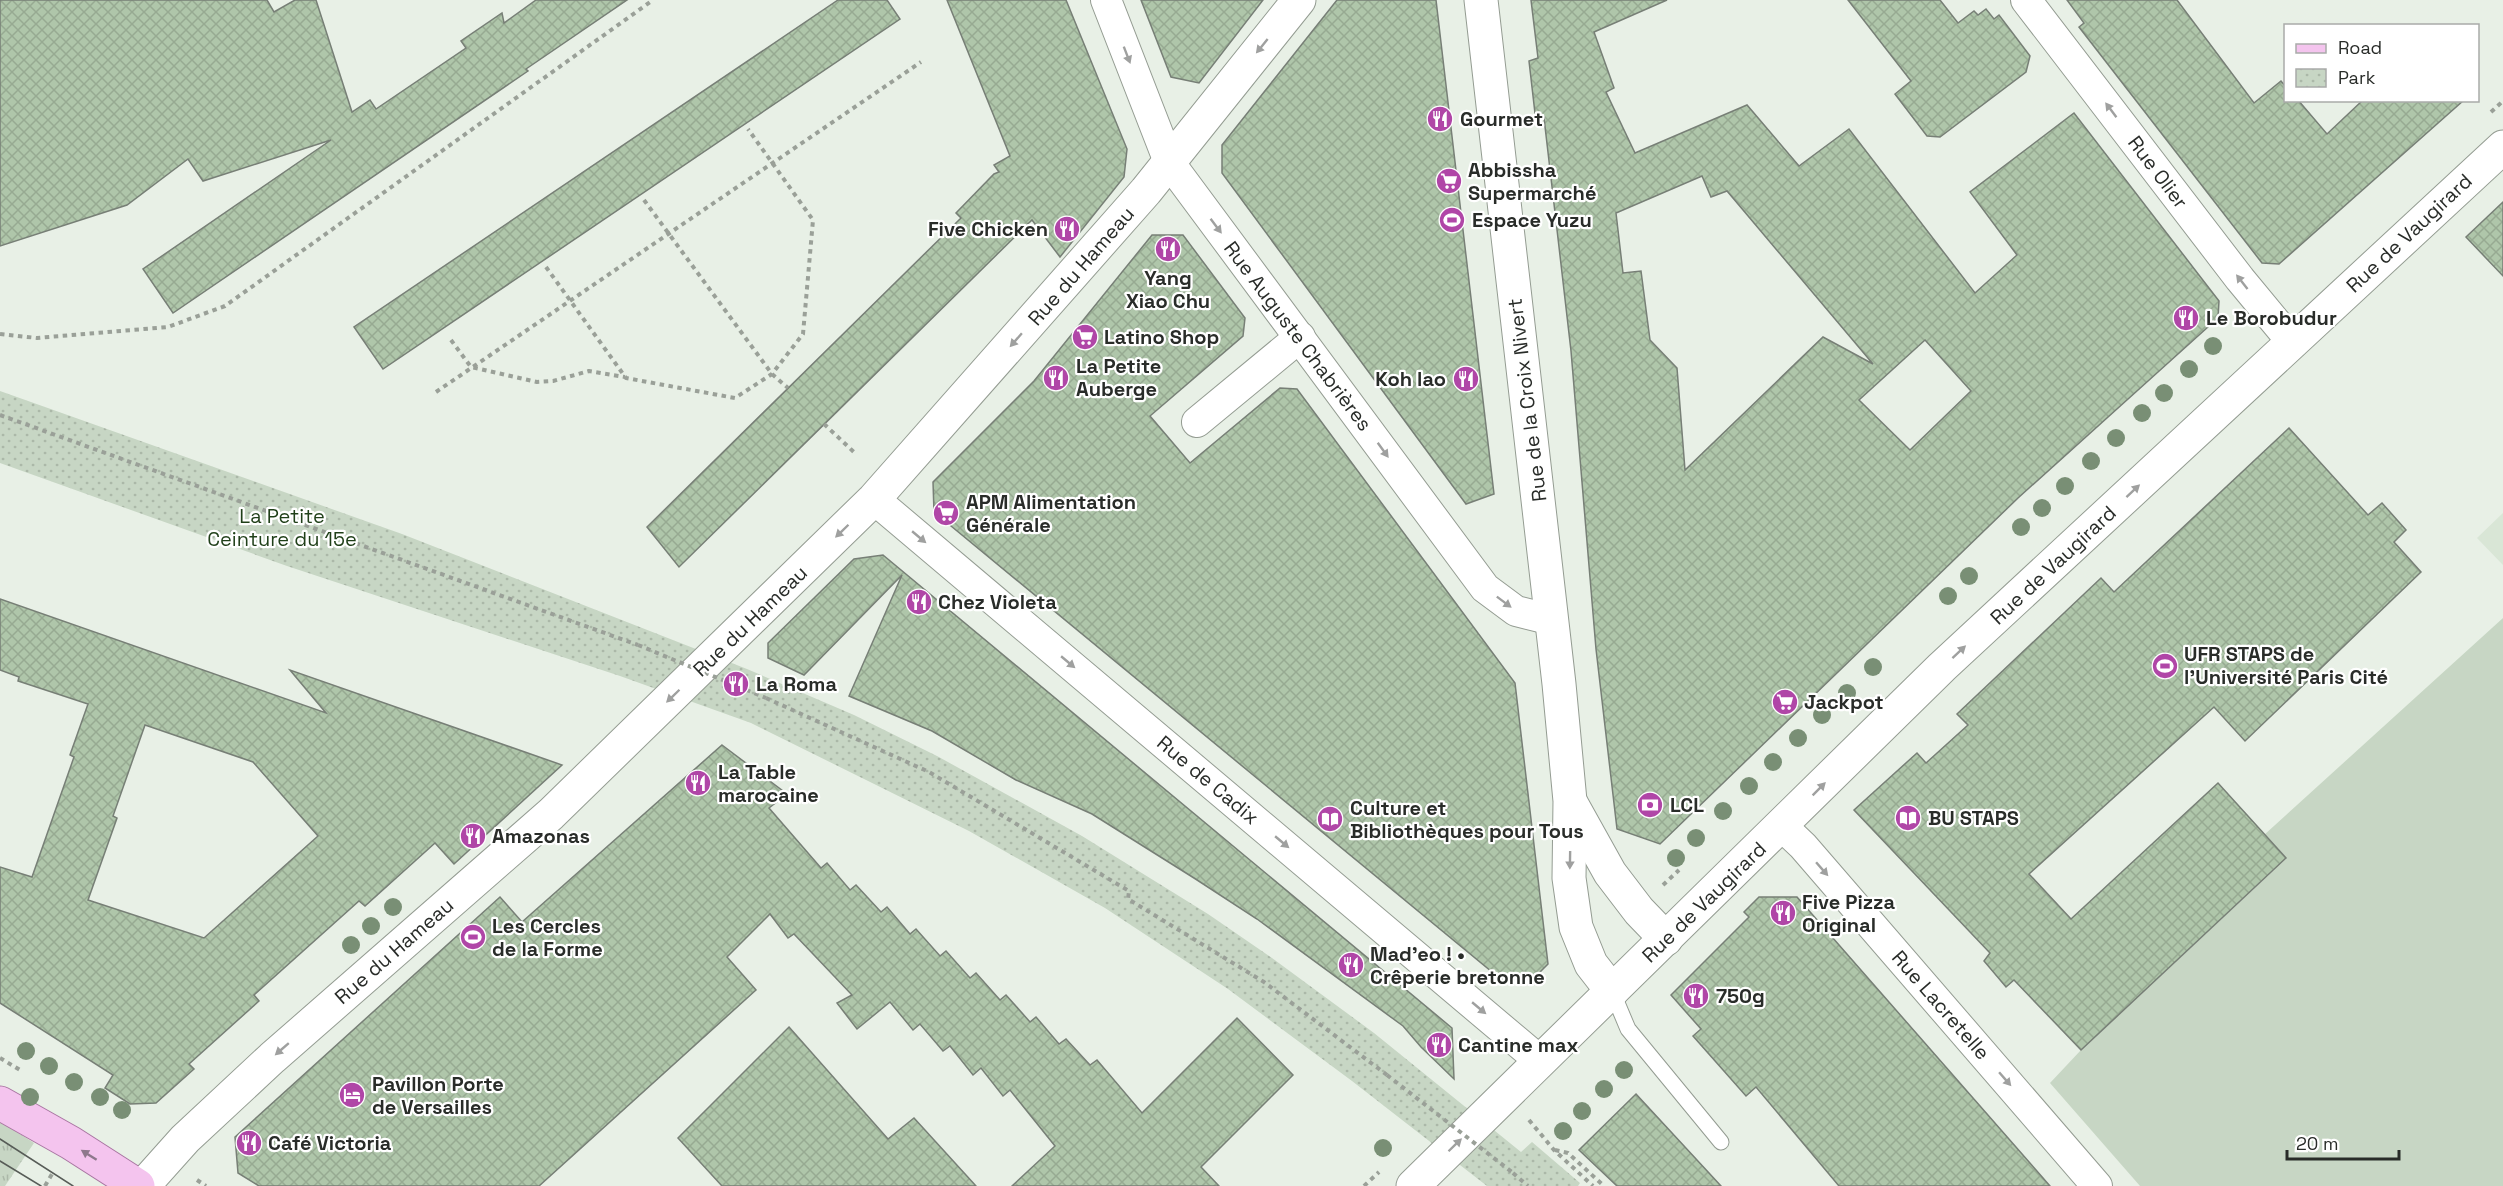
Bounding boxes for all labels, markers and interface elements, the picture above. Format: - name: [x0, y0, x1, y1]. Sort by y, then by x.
- legend: [2284, 24, 2479, 102]
- text: Road: [2338, 36, 2382, 59]
- one-way arrow: [1257, 38, 1269, 53]
- one-way arrow: [1123, 46, 1133, 64]
- text: Park: [2338, 66, 2376, 89]
- one-way arrow: [2105, 103, 2117, 118]
- restaurant icon: Gourmet: [1425, 104, 1455, 134]
- place label: Gourmet: [1460, 106, 1543, 132]
- street label: Rue Olier: [2122, 130, 2194, 214]
- place label: Abbissha Supermarché: [1468, 157, 1596, 206]
- supermarket icon: Abbissha Supermarché: [1434, 166, 1464, 196]
- street label: Rue de Vaugirard: [2340, 168, 2478, 298]
- street label: Rue du Hameau: [1022, 201, 1140, 331]
- sports icon: Espace Yuzu: [1437, 205, 1467, 235]
- place label: Espace Yuzu: [1472, 207, 1592, 233]
- restaurant icon: Five Chicken: [1052, 214, 1082, 244]
- place label: Five Chicken: [928, 216, 1048, 242]
- one-way arrow: [1210, 218, 1222, 234]
- restaurant icon: Yang Xiao Chu: [1153, 234, 1183, 264]
- street label: Rue Auguste Chabrières: [1218, 236, 1378, 436]
- place label: Yang Xiao Chu: [1126, 265, 1210, 314]
- one-way arrow: [2235, 274, 2248, 290]
- street label: Rue de la Croix Nivert: [1502, 297, 1552, 503]
- restaurant icon: Le Borobudur: [2171, 303, 2201, 333]
- place label: Le Borobudur: [2206, 305, 2337, 331]
- supermarket icon: Latino Shop: [1070, 322, 1100, 352]
- place label: Latino Shop: [1104, 324, 1219, 350]
- one-way arrow: [1010, 332, 1023, 347]
- place label: La Petite Auberge: [1076, 353, 1161, 402]
- restaurant icon: La Petite Auberge: [1041, 363, 1071, 393]
- restaurant icon: Koh lao: [1451, 364, 1481, 394]
- place label: Koh lao: [1375, 366, 1446, 392]
- one-way arrow: [1377, 442, 1389, 457]
- one-way arrow: [2125, 485, 2139, 499]
- place label: APM Alimentation Générale: [966, 489, 1136, 538]
- supermarket icon: APM Alimentation Générale: [931, 498, 961, 528]
- street label: Rue de Vaugirard: [1984, 500, 2122, 630]
- park label: La Petite Ceinture du 15e: [207, 503, 357, 552]
- one-way arrow: [836, 523, 850, 537]
- one-way arrow: [911, 530, 926, 543]
- street label: Rue du Hameau: [687, 560, 813, 682]
- restaurant icon: Chez Violeta: [904, 587, 934, 617]
- place label: Chez Violeta: [938, 589, 1057, 615]
- one-way arrow: [1495, 596, 1511, 608]
- place label: UFR STAPS de l'Université Paris Cité: [2184, 641, 2388, 690]
- one-way arrow: [1951, 646, 1965, 660]
- sports icon: UFR STAPS de l'Université Paris Cité: [2150, 651, 2180, 681]
- one-way arrow: [1060, 656, 1076, 669]
- restaurant icon: La Roma: [721, 669, 751, 699]
- place label: La Roma: [756, 671, 837, 697]
- supermarket icon: Jackpot: [1770, 687, 1800, 717]
- one-way arrow: [665, 689, 680, 703]
- place label: Jackpot: [1804, 689, 1884, 715]
- street label: Rue de Cadix: [1152, 730, 1264, 830]
- place label: La Table marocaine: [718, 759, 819, 808]
- restaurant icon: La Table marocaine: [683, 768, 713, 798]
- one-way arrow: [1812, 782, 1827, 796]
- bank icon: LCL: [1635, 790, 1665, 820]
- place label: LCL: [1670, 792, 1704, 818]
- place label: Culture et Bibliothèques pour Tous: [1350, 795, 1584, 844]
- library icon: BU STAPS: [1893, 803, 1923, 833]
- library icon: Culture et Bibliothèques pour Tous: [1315, 804, 1345, 834]
- place label: BU STAPS: [1928, 805, 2019, 831]
- restaurant icon: Amazonas: [458, 821, 488, 851]
- place label: Amazonas: [492, 823, 590, 849]
- one-way arrow: [1274, 835, 1289, 848]
- street label: Rue de Vaugirard: [1636, 836, 1772, 968]
- one-way arrow: [1565, 850, 1574, 869]
- one-way arrow: [1815, 861, 1829, 876]
- place label: Five Pizza Original: [1802, 889, 1895, 938]
- street label: Rue du Hameau: [329, 892, 459, 1010]
- restaurant icon: Five Pizza Original: [1768, 898, 1798, 928]
- place label: Les Cercles de la Forme: [492, 913, 603, 962]
- sports icon: Les Cercles de la Forme: [458, 922, 488, 952]
- place label: Mad'eo ! • Crêperie bretonne: [1370, 941, 1545, 990]
- street label: Rue Lacretelle: [1886, 945, 1996, 1065]
- restaurant icon: Mad'eo ! • Crêperie bretonne: [1336, 950, 1366, 980]
- restaurant icon: 750g: [1681, 981, 1711, 1011]
- place label: 750g: [1716, 983, 1765, 1009]
- one-way arrow: [1471, 1002, 1487, 1015]
- restaurant icon: Cantine max: [1424, 1030, 1454, 1060]
- place label: Cantine max: [1458, 1032, 1578, 1058]
- one-way arrow: [274, 1042, 290, 1055]
- place label: Pavillon Porte de Versailles: [372, 1071, 504, 1120]
- one-way arrow: [1998, 1071, 2011, 1086]
- hotel icon: Pavillon Porte de Versailles: [337, 1080, 367, 1110]
- scale bar: [2287, 1123, 2400, 1161]
- restaurant icon: Café Victoria: [234, 1128, 264, 1158]
- place label: Café Victoria: [268, 1130, 392, 1156]
- text: 20 m: [2296, 1132, 2339, 1155]
- one-way arrow: [1448, 1138, 1463, 1152]
- one-way arrow: [81, 1149, 97, 1160]

